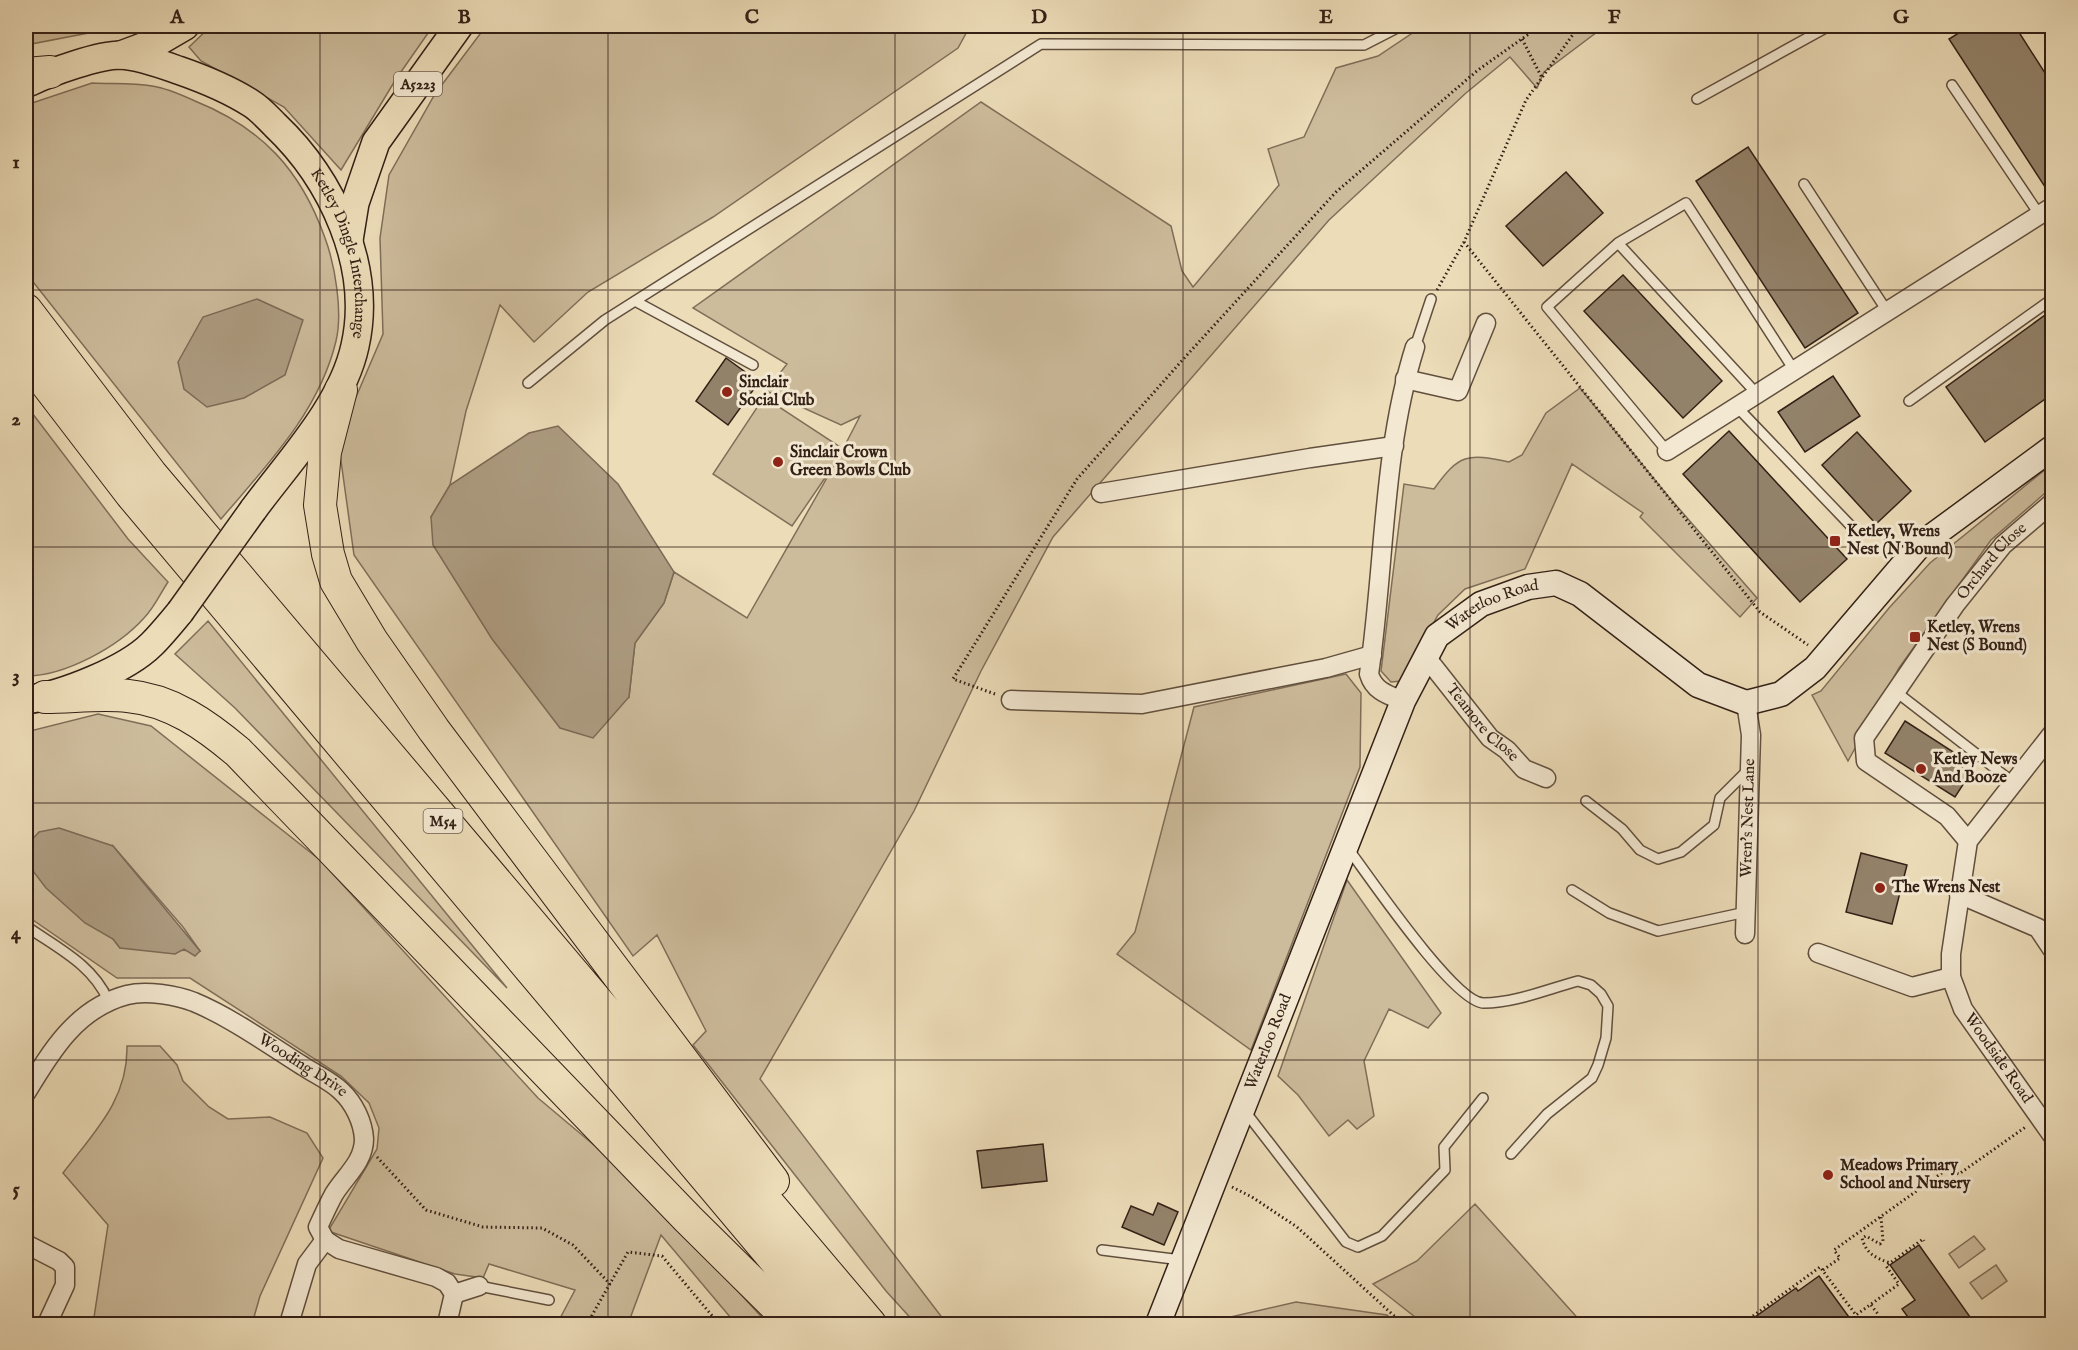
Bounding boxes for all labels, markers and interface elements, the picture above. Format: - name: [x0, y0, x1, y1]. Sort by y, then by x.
- text: A: [169, 5, 185, 30]
- text: B: [457, 5, 471, 30]
- text: C: [745, 5, 759, 30]
- text: D: [1031, 5, 1047, 30]
- text: E: [1319, 5, 1333, 30]
- text: F: [1608, 5, 1621, 30]
- text: G: [1893, 5, 1910, 30]
- road number: A5223: [394, 72, 442, 96]
- text: 1: [12, 150, 20, 175]
- street label: Ketley Dingle Interchange: [305, 165, 369, 340]
- place label: Sinclair Social Club: [739, 373, 815, 411]
- marker: Sinclair Social Club: [720, 385, 734, 399]
- text: 2: [11, 407, 21, 432]
- place label: Sinclair Crown Green Bowls Club: [790, 443, 911, 481]
- marker: Sinclair Crown Green Bowls Club: [771, 455, 785, 469]
- street label: Orchard Close: [1953, 519, 2031, 604]
- place label: Ketley, Wrens Nest (N Bound): [1846, 522, 1953, 560]
- marker: Ketley, Wrens Nest (N Bound): [1828, 534, 1842, 548]
- street label: Waterloo Road: [1442, 576, 1540, 636]
- place label: Ketley, Wrens Nest (S Bound): [1926, 618, 2027, 656]
- marker: Ketley, Wrens Nest (S Bound): [1908, 630, 1922, 644]
- text: 3: [12, 664, 20, 689]
- street label: Teamore Close: [1441, 680, 1523, 766]
- place label: Ketley News And Booze: [1932, 750, 2018, 788]
- street label: Wren's Nest Lane: [1737, 758, 1760, 878]
- marker: Ketley News And Booze: [1914, 762, 1928, 776]
- road number: M54: [424, 809, 462, 833]
- place label: The Wrens Nest: [1891, 878, 2001, 898]
- marker: The Wrens Nest: [1873, 881, 1887, 895]
- text: 4: [11, 921, 22, 946]
- street label: Waterloo Road: [1241, 991, 1297, 1093]
- street label: Woodside Road: [1959, 1010, 2037, 1108]
- street label: Wooding Drive: [254, 1030, 352, 1102]
- place label: Meadows Primary School and Nursery: [1840, 1156, 1971, 1194]
- marker: Meadows Primary School and Nursery: [1821, 1168, 1835, 1182]
- text: 5: [12, 1177, 20, 1202]

